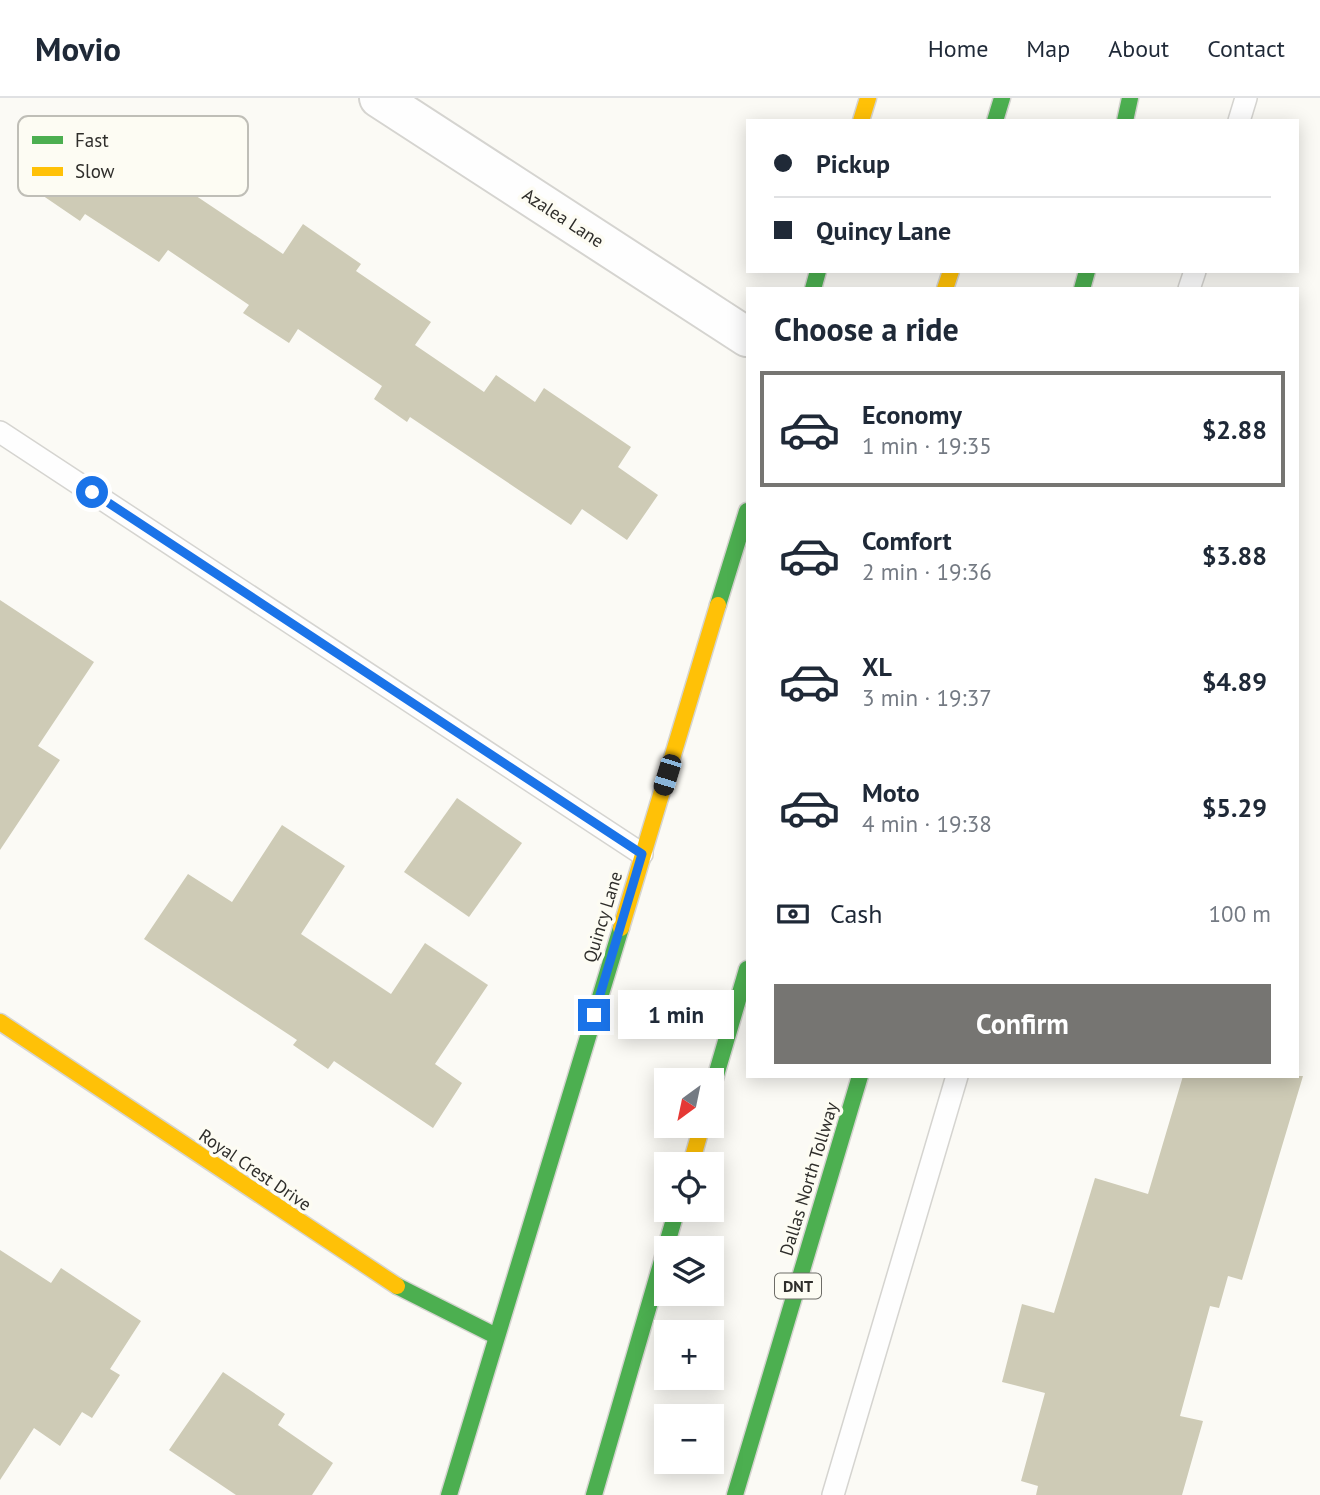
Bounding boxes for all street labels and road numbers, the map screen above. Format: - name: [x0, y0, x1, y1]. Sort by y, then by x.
- street label: Azalea Lane: [518, 183, 608, 252]
- street label: Quincy Lane: [578, 869, 627, 965]
- street label: Dallas North Tollway: [774, 1099, 843, 1259]
- street label: Royal Crest Drive: [195, 1124, 316, 1216]
- road number: DNT: [775, 1274, 821, 1298]

